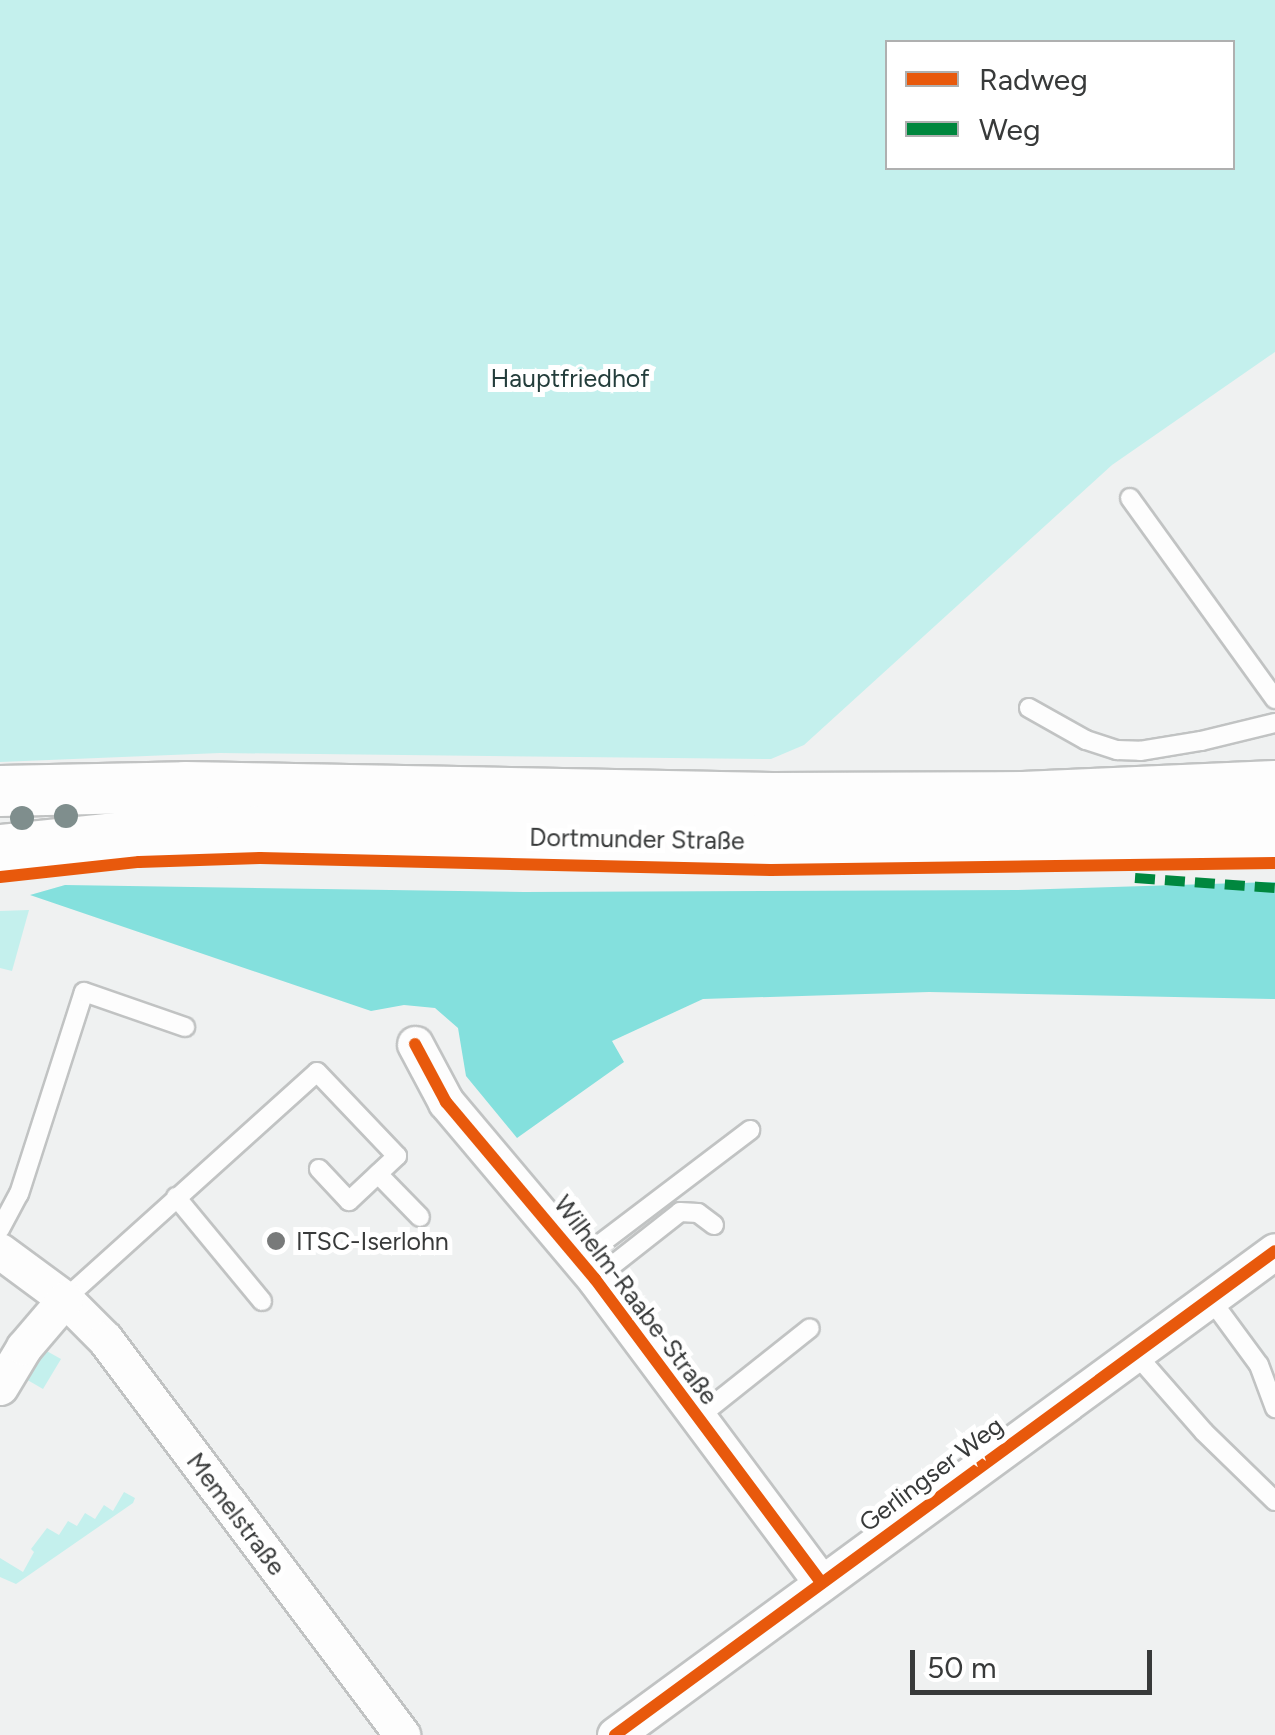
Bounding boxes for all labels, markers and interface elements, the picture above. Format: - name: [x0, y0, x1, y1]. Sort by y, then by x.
- legend: [885, 40, 1235, 170]
- text: Radweg: [979, 61, 1088, 98]
- text: Weg: [979, 111, 1041, 148]
- park label: Hauptfriedhof: [490, 363, 650, 393]
- street label: Dortmunder Straße: [529, 822, 745, 856]
- street label: Wilhelm-Raabe-Straße: [548, 1190, 724, 1410]
- place label: ITSC-Iserlohn: [296, 1226, 449, 1256]
- marker: ITSC-Iserlohn: [265, 1230, 287, 1252]
- street label: Gerlingser Weg: [853, 1410, 1009, 1538]
- street label: Memelstraße: [180, 1447, 292, 1581]
- scale bar: [915, 1630, 1158, 1692]
- text: 50 m: [927, 1649, 996, 1686]

